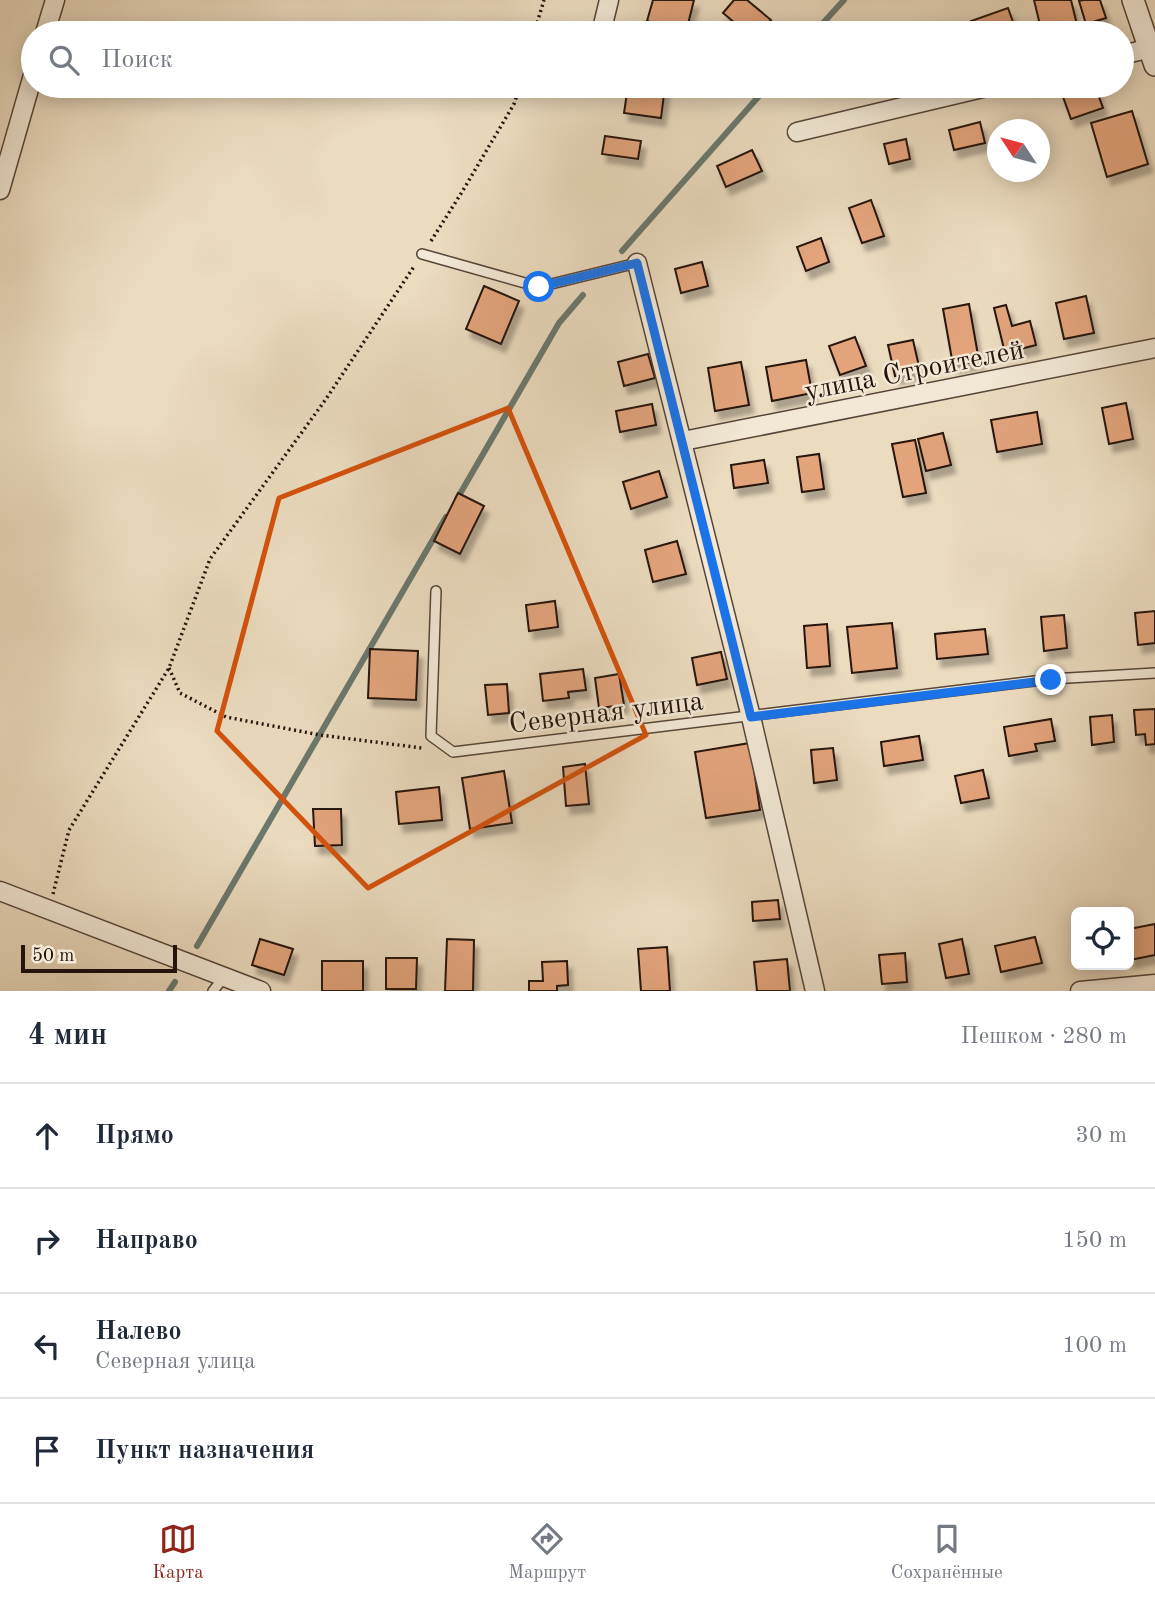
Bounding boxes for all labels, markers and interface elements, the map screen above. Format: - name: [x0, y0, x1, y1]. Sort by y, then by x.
- search box: [21, 21, 1134, 98]
- icon: search: [45, 41, 83, 79]
- text: Поиск: [101, 47, 173, 73]
- north arrow: [987, 119, 1050, 182]
- route start: [523, 271, 554, 302]
- street label: улица Строителей: [802, 337, 1027, 407]
- route end: [1035, 664, 1066, 695]
- street label: Северная улица: [508, 688, 705, 740]
- map controls: [1071, 907, 1134, 970]
- button: locate: [1071, 907, 1134, 970]
- scale bar: [21, 942, 177, 974]
- text: 50 m: [32, 947, 74, 966]
- text: 4 мин: [28, 1021, 107, 1051]
- text: Пешком · 280 m: [961, 1025, 1127, 1048]
- icon: ahead: [28, 1117, 66, 1155]
- text: Прямо: [95, 1123, 174, 1149]
- text: 30 m: [1076, 1124, 1127, 1147]
- icon: right: [28, 1222, 66, 1260]
- text: Направо: [95, 1228, 198, 1254]
- text: 150 m: [1062, 1229, 1127, 1252]
- text: Налево: [95, 1319, 182, 1345]
- icon: left: [28, 1327, 66, 1365]
- text: 100 m: [1062, 1334, 1127, 1357]
- text: Северная улица: [95, 1350, 256, 1373]
- icon: arrive: [28, 1432, 66, 1470]
- text: Пункт назначения: [95, 1438, 314, 1464]
- tab: Карта: [152, 1520, 204, 1585]
- tab: Маршрут: [508, 1520, 586, 1585]
- tab: Сохранённые: [891, 1520, 1003, 1585]

